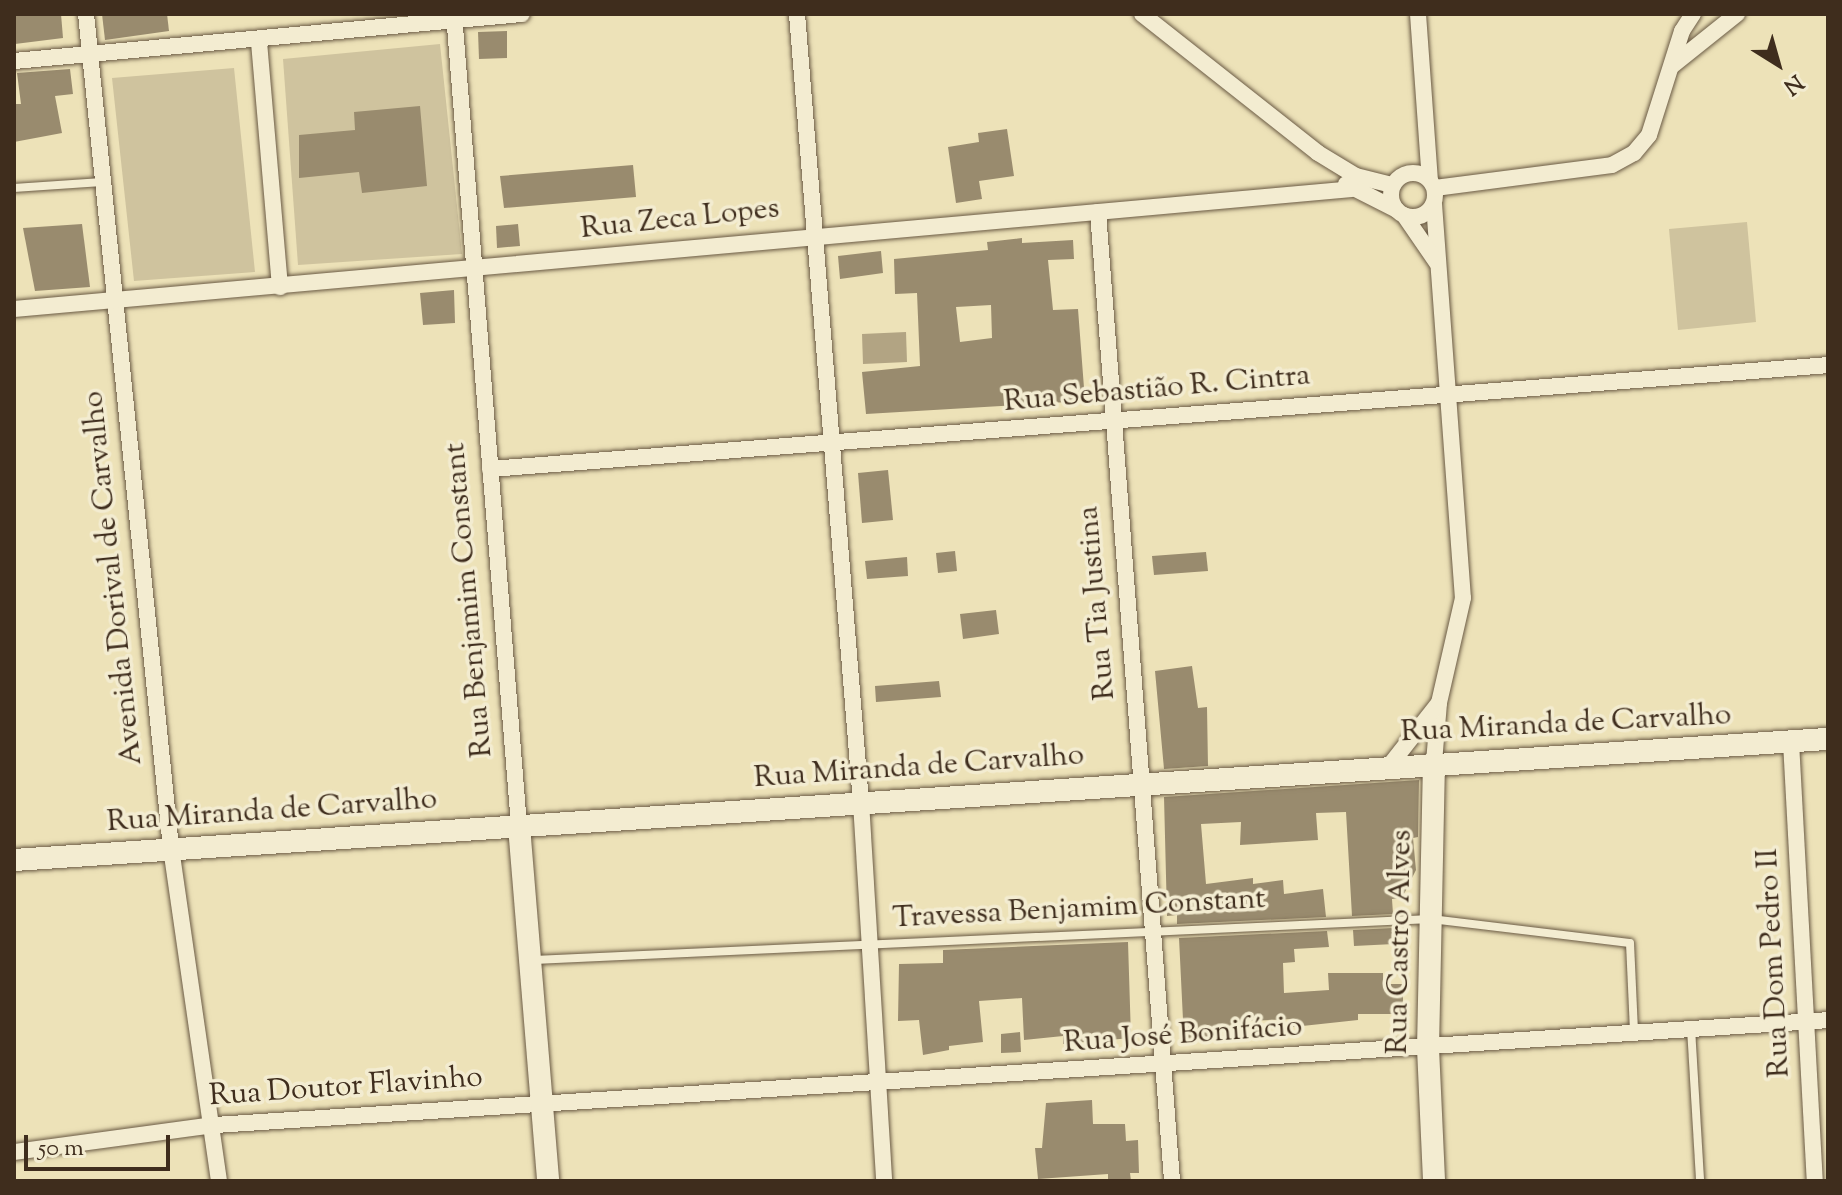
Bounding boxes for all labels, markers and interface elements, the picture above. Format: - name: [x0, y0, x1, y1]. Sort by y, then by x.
- north arrow: [1738, 24, 1818, 104]
- text: N: [1776, 65, 1809, 101]
- street label: Rua Zeca Lopes: [579, 192, 781, 248]
- street label: Rua Sebastião R. Cintra: [1002, 359, 1312, 421]
- street label: Avenida Dorival de Carvalho: [76, 389, 152, 767]
- street label: Rua Benjamim Constant: [438, 441, 502, 759]
- street label: Rua Tia Justina: [1072, 504, 1124, 702]
- street label: Rua Miranda de Carvalho: [1400, 698, 1732, 752]
- street label: Rua Miranda de Carvalho: [753, 739, 1085, 797]
- street label: Rua Miranda de Carvalho: [106, 783, 438, 841]
- street label: Rua Castro Alves: [1381, 829, 1421, 1055]
- street label: Rua Dom Pedro II: [1751, 847, 1799, 1079]
- street label: Travessa Benjamim Constant: [892, 882, 1266, 938]
- street label: Rua José Bonifácio: [1062, 1010, 1304, 1062]
- street label: Rua Doutor Flavinho: [208, 1060, 484, 1116]
- scale bar: [28, 1119, 174, 1169]
- text: 50 m: [38, 1132, 84, 1166]

